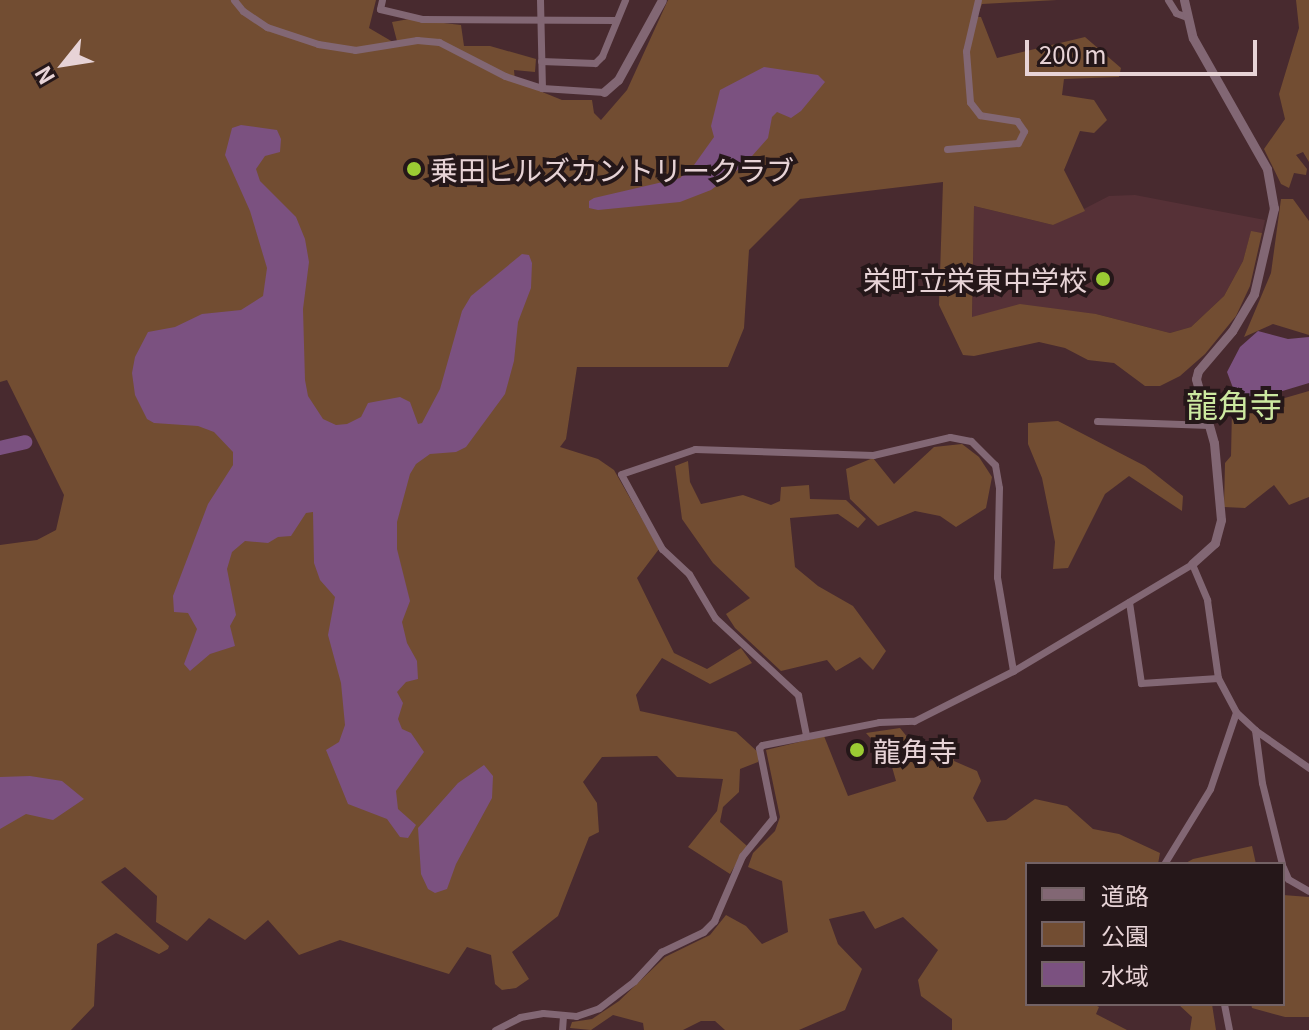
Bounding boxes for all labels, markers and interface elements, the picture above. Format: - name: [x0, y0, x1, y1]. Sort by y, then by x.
- north arrow: [24, 24, 104, 104]
- scale bar: [1029, 24, 1261, 74]
- text: 200 m: [1039, 36, 1107, 71]
- text: N: [25, 61, 61, 91]
- place label: 乗田ヒルズカントリークラブ: [430, 152, 794, 186]
- marker: 乗田ヒルズカントリークラブ: [405, 160, 423, 178]
- place label: 栄町立栄東中学校: [863, 262, 1087, 296]
- marker: 栄町立栄東中学校: [1094, 270, 1112, 288]
- district label: 龍角寺: [1186, 384, 1282, 422]
- place label: 龍角寺: [873, 733, 957, 767]
- marker: 龍角寺: [848, 741, 866, 759]
- legend: [1025, 862, 1285, 1006]
- text: 道路: [1101, 877, 1149, 912]
- text: 公園: [1101, 917, 1149, 952]
- text: 水域: [1101, 957, 1149, 992]

